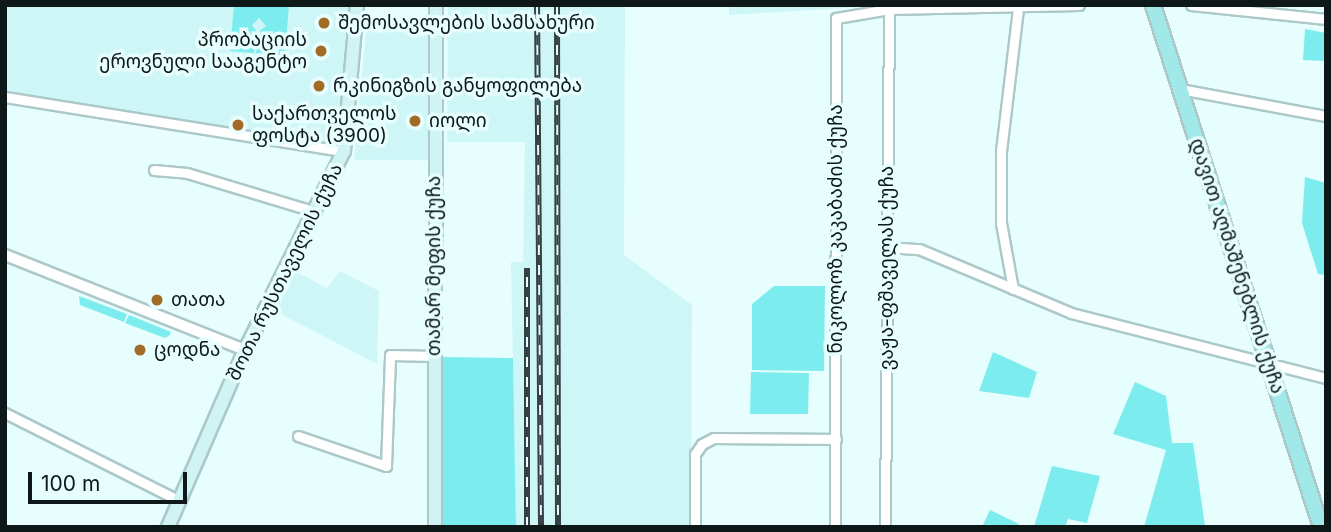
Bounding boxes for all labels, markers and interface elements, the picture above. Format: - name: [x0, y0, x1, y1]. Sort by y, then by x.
- place label: შემოსავლების სამსახური: [338, 12, 595, 34]
- marker: შემოსავლების სამსახური: [316, 15, 332, 31]
- place label: პრობაციის ეროვნული სააგენტო: [99, 29, 307, 73]
- marker: პრობაციის ეროვნული სააგენტო: [313, 43, 329, 59]
- place label: რკინიგზის განყოფილება: [333, 75, 582, 97]
- marker: რკინიგზის განყოფილება: [311, 78, 327, 94]
- place label: საქართველოს ფოსტა (3900): [252, 103, 397, 147]
- street label: ნიკოლოზ კაკაბაძის ქუჩა: [825, 104, 847, 354]
- place label: იოლი: [429, 110, 487, 132]
- marker: იოლი: [407, 113, 423, 129]
- marker: საქართველოს ფოსტა (3900): [230, 117, 246, 133]
- street label: დავით აღმაშენებლის ქუჩა: [1185, 135, 1289, 397]
- street label: შოთა რუსთაველის ქუჩა: [222, 160, 348, 384]
- street label: ვაჟა-ფშაველას ქუჩა: [876, 166, 898, 370]
- street label: თამარ მეფის ქუჩა: [423, 176, 445, 356]
- place label: თათა: [171, 289, 225, 311]
- marker: თათა: [149, 292, 165, 308]
- place label: ცოდნა: [154, 339, 221, 361]
- marker: ცოდნა: [132, 342, 148, 358]
- scale bar: [32, 458, 191, 502]
- text: 100 m: [41, 471, 100, 496]

